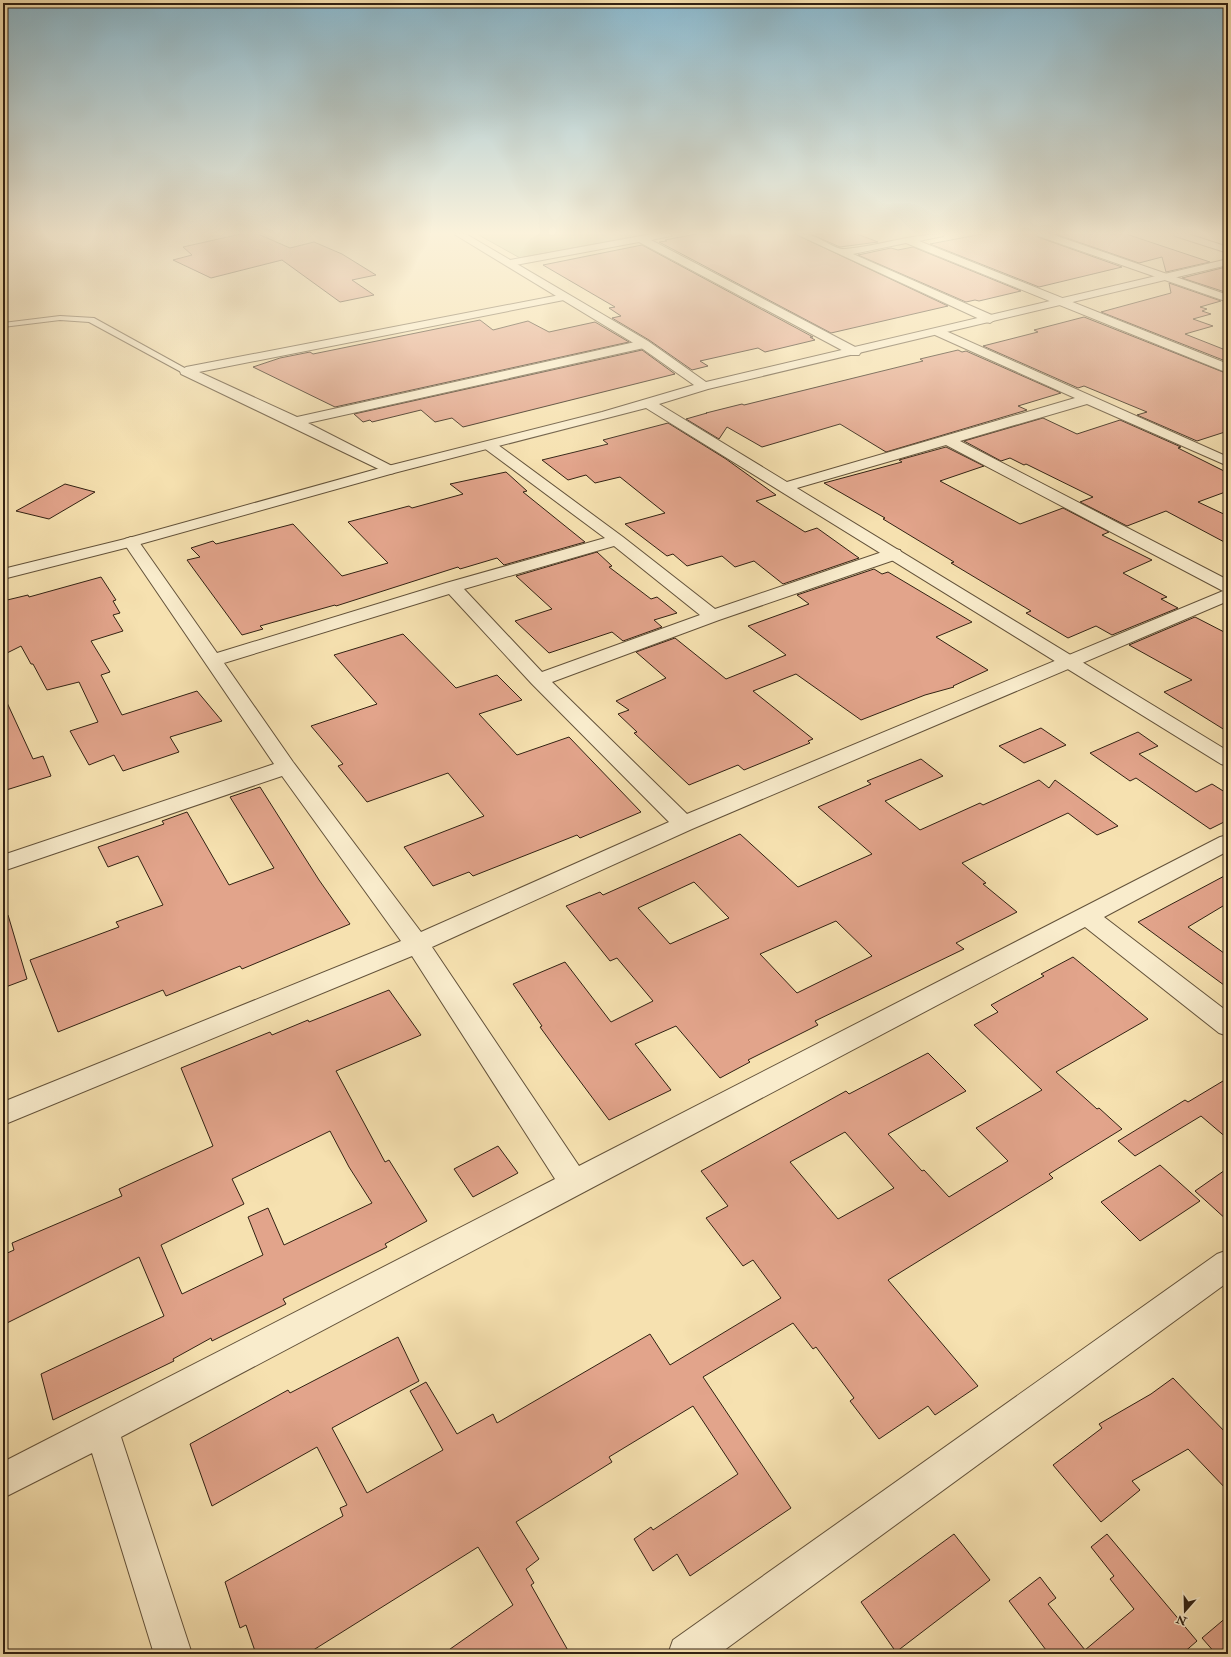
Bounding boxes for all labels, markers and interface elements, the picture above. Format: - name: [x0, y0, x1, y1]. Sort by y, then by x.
- north arrow: [1165, 1591, 1205, 1631]
- text: N: [1174, 1612, 1190, 1628]

